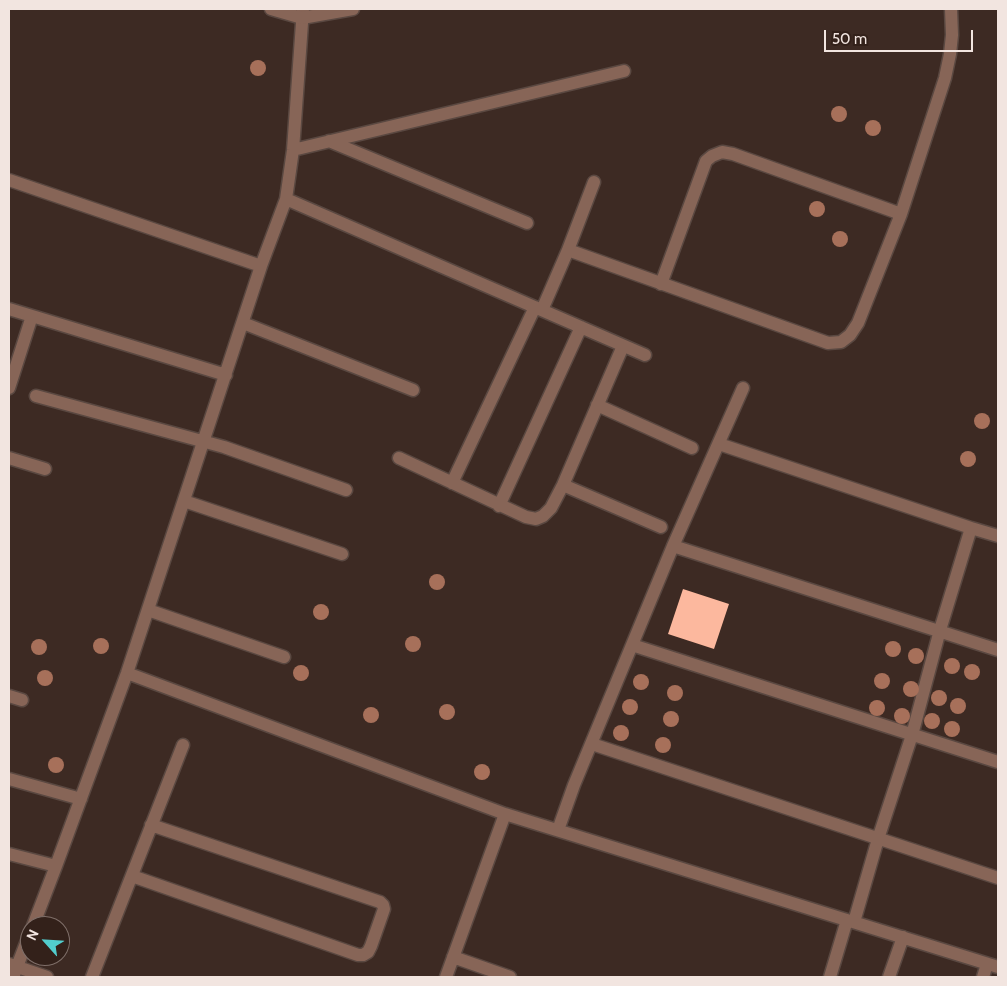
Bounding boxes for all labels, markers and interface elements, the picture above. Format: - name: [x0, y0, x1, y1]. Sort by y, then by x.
- scale bar: [827, 20, 976, 52]
- text: 50 m: [832, 30, 867, 48]
- north arrow: [20, 916, 70, 966]
- text: N: [22, 926, 43, 943]

